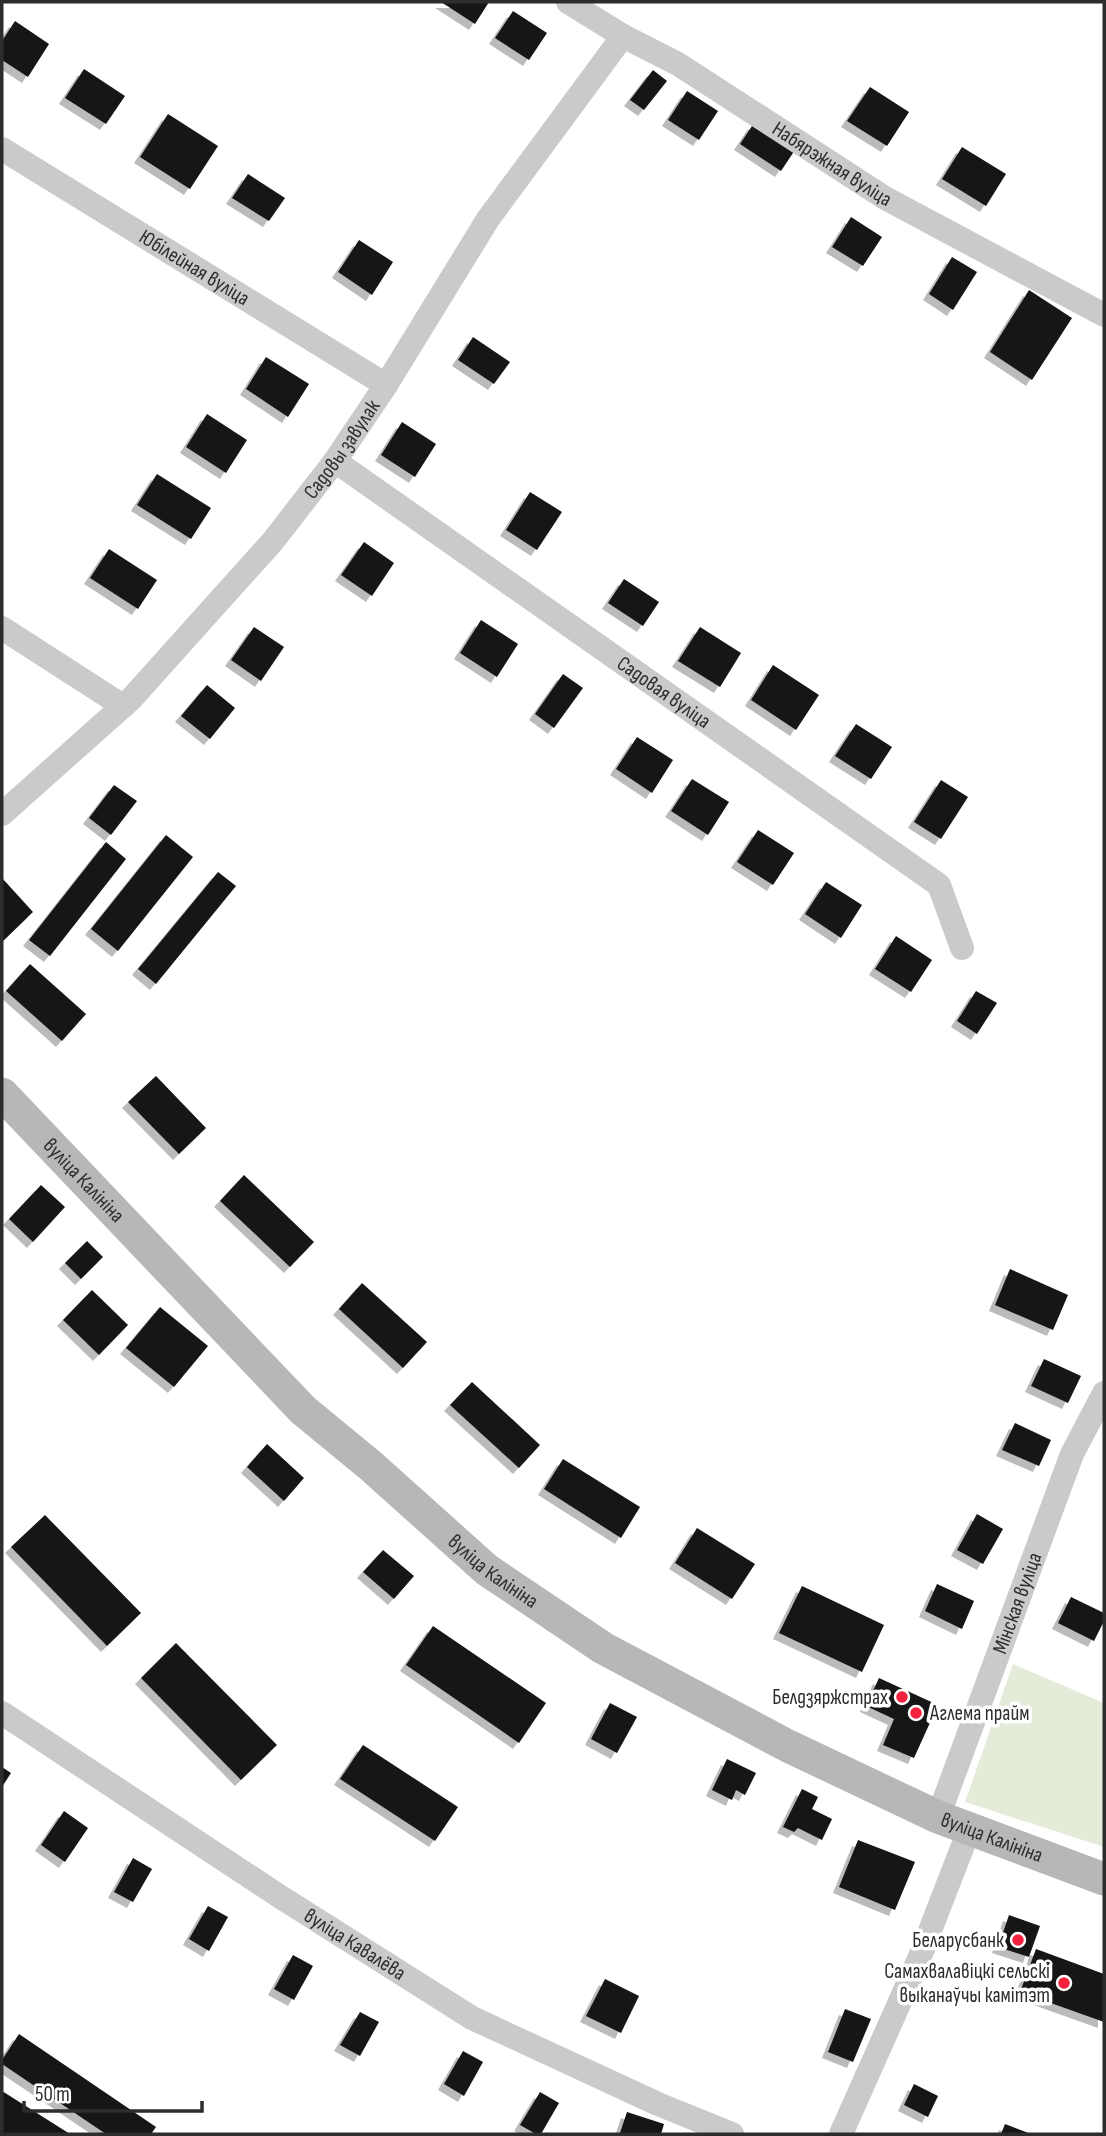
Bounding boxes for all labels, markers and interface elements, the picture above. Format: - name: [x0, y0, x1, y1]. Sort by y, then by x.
- street label: Набярэжная вуліца: [767, 116, 896, 212]
- street label: Юбілейная вуліца: [135, 224, 254, 311]
- street label: Садовы завулак: [298, 395, 386, 504]
- street label: Садовая вуліца: [612, 651, 715, 734]
- street label: вуліца Калініна: [38, 1133, 130, 1228]
- street label: вуліца Калініна: [443, 1529, 543, 1614]
- street label: Мінская вуліца: [987, 1549, 1048, 1657]
- place label: Белдзяржстрах: [772, 1685, 888, 1710]
- marker: Белдзяржстрах: [894, 1689, 910, 1705]
- place label: Аглема прайм: [929, 1701, 1029, 1726]
- marker: Аглема прайм: [908, 1705, 924, 1721]
- street label: вуліца Калініна: [937, 1807, 1046, 1868]
- street label: вуліца Кавалёва: [299, 1903, 410, 1986]
- place label: Беларусбанк: [912, 1928, 1004, 1953]
- marker: Беларусбанк: [1010, 1932, 1026, 1948]
- place label: Самахвалавіцкі сельскі выканаўчы камітэт: [884, 1959, 1050, 2008]
- marker: Самахвалавіцкі сельскі выканаўчы камітэт: [1056, 1975, 1072, 1991]
- scale bar: [24, 2070, 203, 2114]
- text: 50 m: [35, 2082, 70, 2107]

